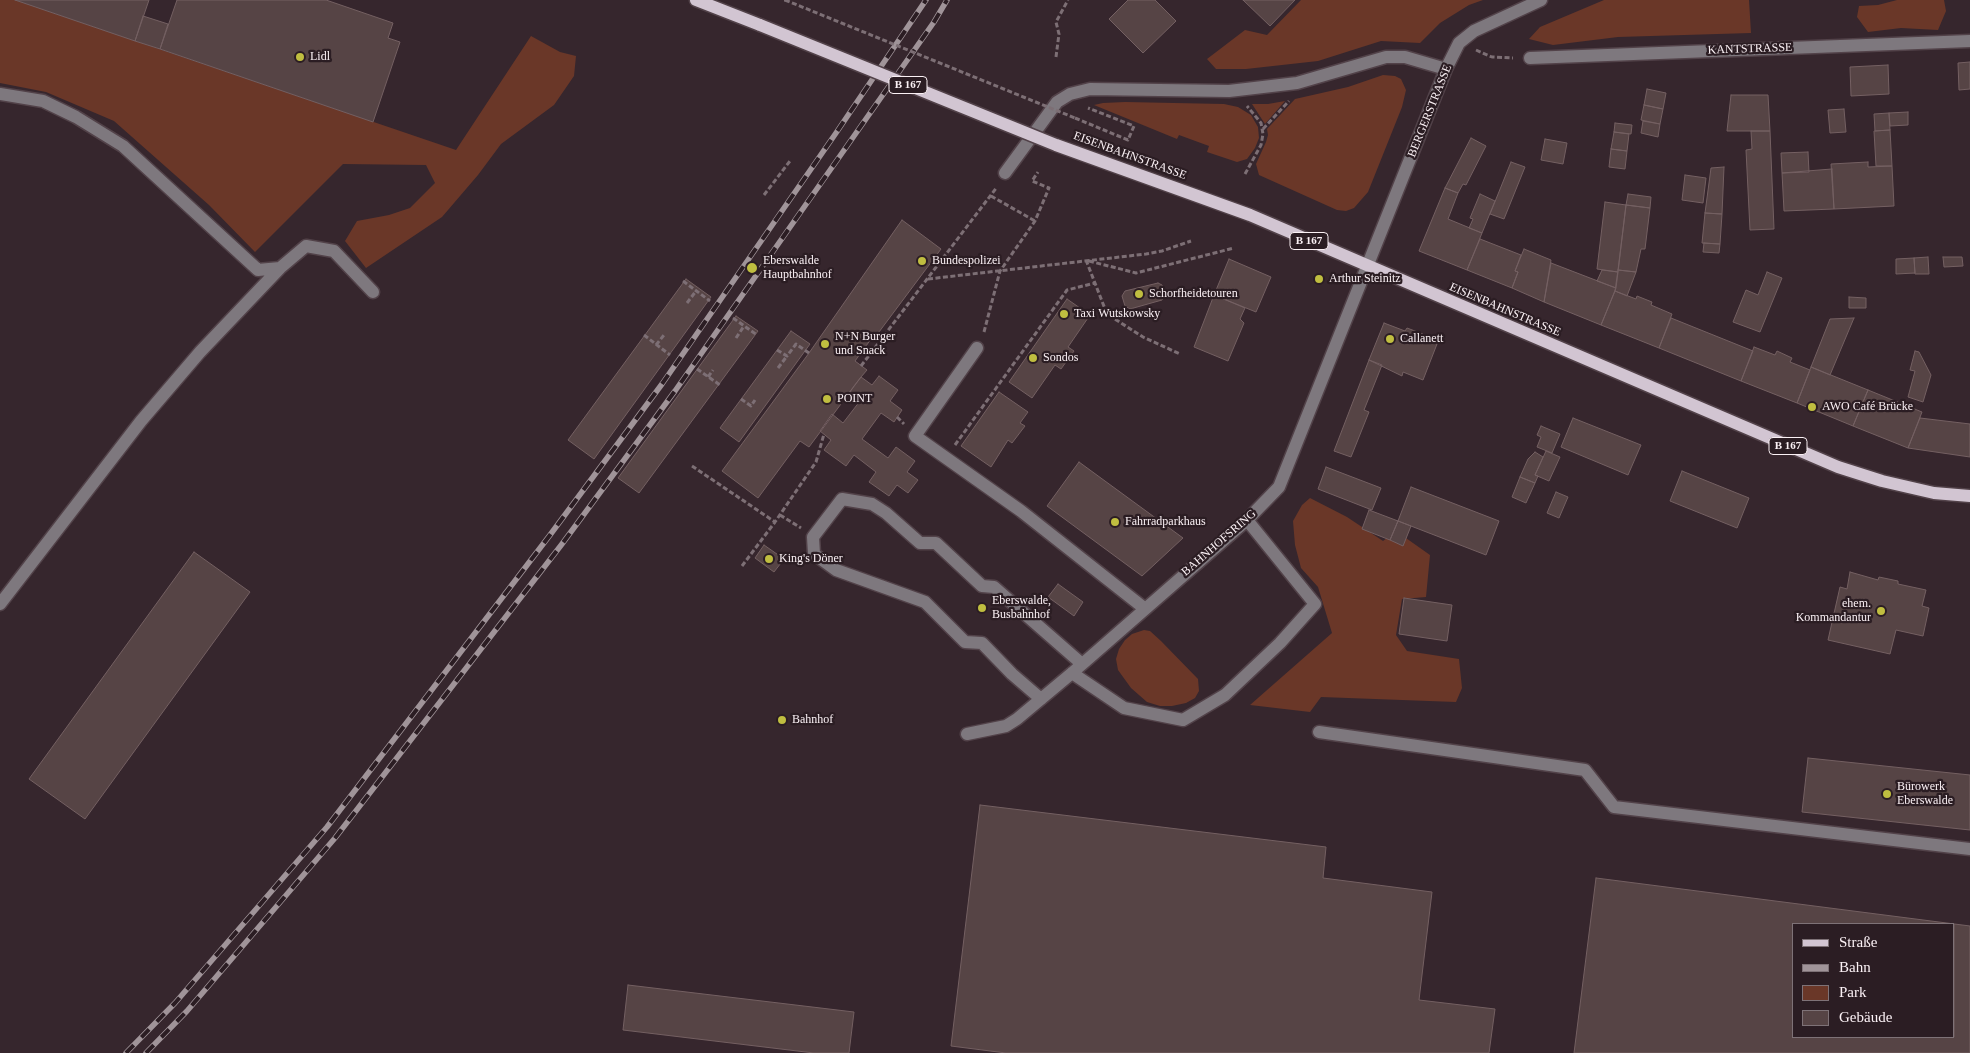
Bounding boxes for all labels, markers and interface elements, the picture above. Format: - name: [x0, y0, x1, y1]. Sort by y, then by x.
- street label: KANTSTRASSE: [1707, 40, 1793, 58]
- place label: Lidl: [310, 50, 330, 64]
- marker: Lidl: [294, 51, 306, 63]
- street label: BERGERSTRASSE: [1405, 63, 1455, 159]
- road number: B 167: [889, 76, 927, 94]
- street label: EISENBAHNSTRASSE: [1071, 129, 1189, 183]
- road number: B 167: [1290, 232, 1328, 250]
- place label: Eberswalde Hauptbahnhof: [763, 254, 832, 282]
- place label: Bundespolizei: [932, 254, 1001, 268]
- marker: Bundespolizei: [916, 255, 928, 267]
- marker: Eberswalde Hauptbahnhof: [745, 261, 759, 275]
- place label: Arthur Steinitz: [1329, 272, 1401, 286]
- marker: Arthur Steinitz: [1313, 273, 1325, 285]
- street label: EISENBAHNSTRASSE: [1447, 280, 1563, 340]
- place label: Schorfheidetouren: [1149, 287, 1238, 301]
- marker: Schorfheidetouren: [1133, 288, 1145, 300]
- place label: Taxi Wutskowsky: [1074, 307, 1160, 321]
- marker: Taxi Wutskowsky: [1058, 308, 1070, 320]
- place label: N+N Burger und Snack: [835, 330, 895, 358]
- place label: Callanett: [1400, 332, 1443, 346]
- marker: Callanett: [1384, 333, 1396, 345]
- marker: N+N Burger und Snack: [819, 338, 831, 350]
- place label: Sondos: [1043, 351, 1078, 365]
- marker: Sondos: [1027, 352, 1039, 364]
- place label: POINT: [837, 392, 872, 406]
- marker: POINT: [821, 393, 833, 405]
- place label: AWO Café Brücke: [1822, 400, 1913, 414]
- marker: AWO Café Brücke: [1806, 401, 1818, 413]
- road number: B 167: [1769, 438, 1807, 454]
- street label: BAHNHOFSRING: [1179, 507, 1259, 579]
- place label: Fahrradparkhaus: [1125, 515, 1206, 529]
- marker: Fahrradparkhaus: [1109, 516, 1121, 528]
- place label: King's Döner: [779, 552, 843, 566]
- marker: King's Döner: [763, 553, 775, 565]
- place label: Eberswalde, Busbahnhof: [992, 594, 1051, 622]
- place label: ehem. Kommandantur: [1796, 597, 1871, 625]
- marker: Eberswalde, Busbahnhof: [976, 602, 988, 614]
- marker: ehem. Kommandantur: [1875, 605, 1887, 617]
- place label: Bahnhof: [792, 713, 833, 727]
- marker: Bahnhof: [776, 714, 788, 726]
- place label: Bürowerk Eberswalde: [1897, 780, 1953, 808]
- marker: Bürowerk Eberswalde: [1881, 788, 1893, 800]
- legend: [1792, 923, 1955, 1038]
- text: Straße: [1839, 934, 1877, 950]
- text: Bahn: [1839, 959, 1871, 975]
- text: Park: [1839, 984, 1867, 1000]
- text: Gebäude: [1839, 1009, 1892, 1025]

